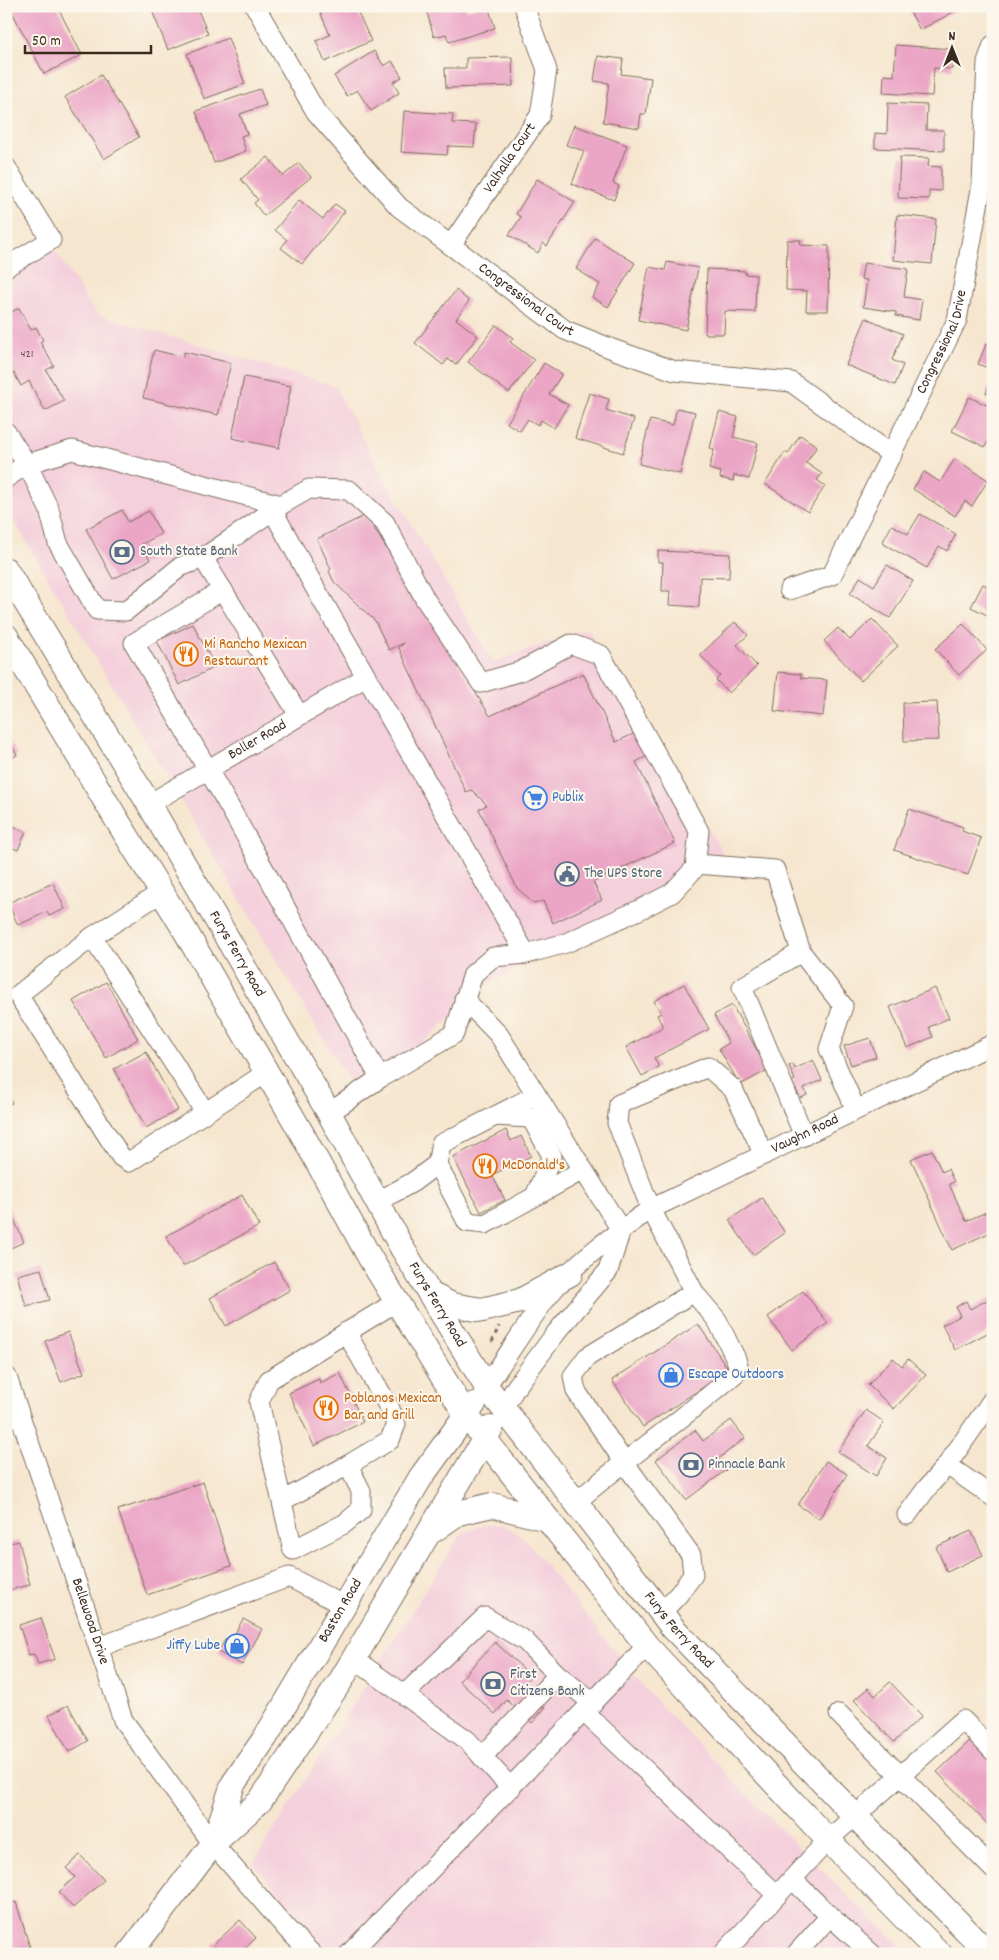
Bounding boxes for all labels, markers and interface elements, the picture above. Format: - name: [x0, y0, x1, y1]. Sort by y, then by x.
- scale bar: [25, 22, 151, 54]
- north arrow: [926, 22, 976, 72]
- text: N: [949, 27, 956, 47]
- text: 50 m: [32, 31, 61, 53]
- street label: Valhalla Court: [478, 118, 543, 198]
- street label: Congressional Court: [473, 258, 577, 343]
- street label: Congressional Drive: [911, 288, 973, 398]
- house number: 421: [21, 346, 33, 363]
- bank icon: South State Bank: [109, 539, 135, 565]
- place label: South State Bank: [140, 541, 238, 563]
- place label: Mi Rancho Mexican Restaurant: [204, 634, 307, 673]
- restaurant icon: Mi Rancho Mexican Restaurant: [173, 641, 199, 667]
- street label: Boller Road: [224, 715, 291, 766]
- supermarket icon: Publix: [522, 785, 548, 811]
- place label: Publix: [552, 787, 584, 809]
- public building icon: The UPS Store: [554, 861, 580, 887]
- place label: The UPS Store: [584, 863, 662, 885]
- street label: Furys Ferry Road: [203, 907, 270, 1001]
- street label: Vaughn Road: [768, 1109, 843, 1160]
- restaurant icon: McDonald's: [472, 1153, 498, 1179]
- place label: McDonald's: [502, 1155, 565, 1177]
- street label: Furys Ferry Road: [402, 1258, 471, 1352]
- shop icon: Escape Outdoors: [658, 1362, 684, 1388]
- place label: Escape Outdoors: [688, 1364, 784, 1386]
- place label: Poblanos Mexican Bar and Grill: [344, 1388, 442, 1427]
- restaurant icon: Poblanos Mexican Bar and Grill: [313, 1395, 339, 1421]
- bank icon: Pinnacle Bank: [678, 1452, 704, 1478]
- place label: Pinnacle Bank: [708, 1454, 785, 1476]
- street label: Bellewood Drive: [65, 1575, 115, 1668]
- street label: Baston Road: [313, 1575, 369, 1647]
- street label: Furys Ferry Road: [638, 1587, 718, 1674]
- shop icon: Jiffy Lube: [224, 1633, 250, 1659]
- place label: Jiffy Lube: [166, 1635, 220, 1657]
- place label: First Citizens Bank: [510, 1664, 585, 1703]
- bank icon: First Citizens Bank: [480, 1671, 506, 1697]

